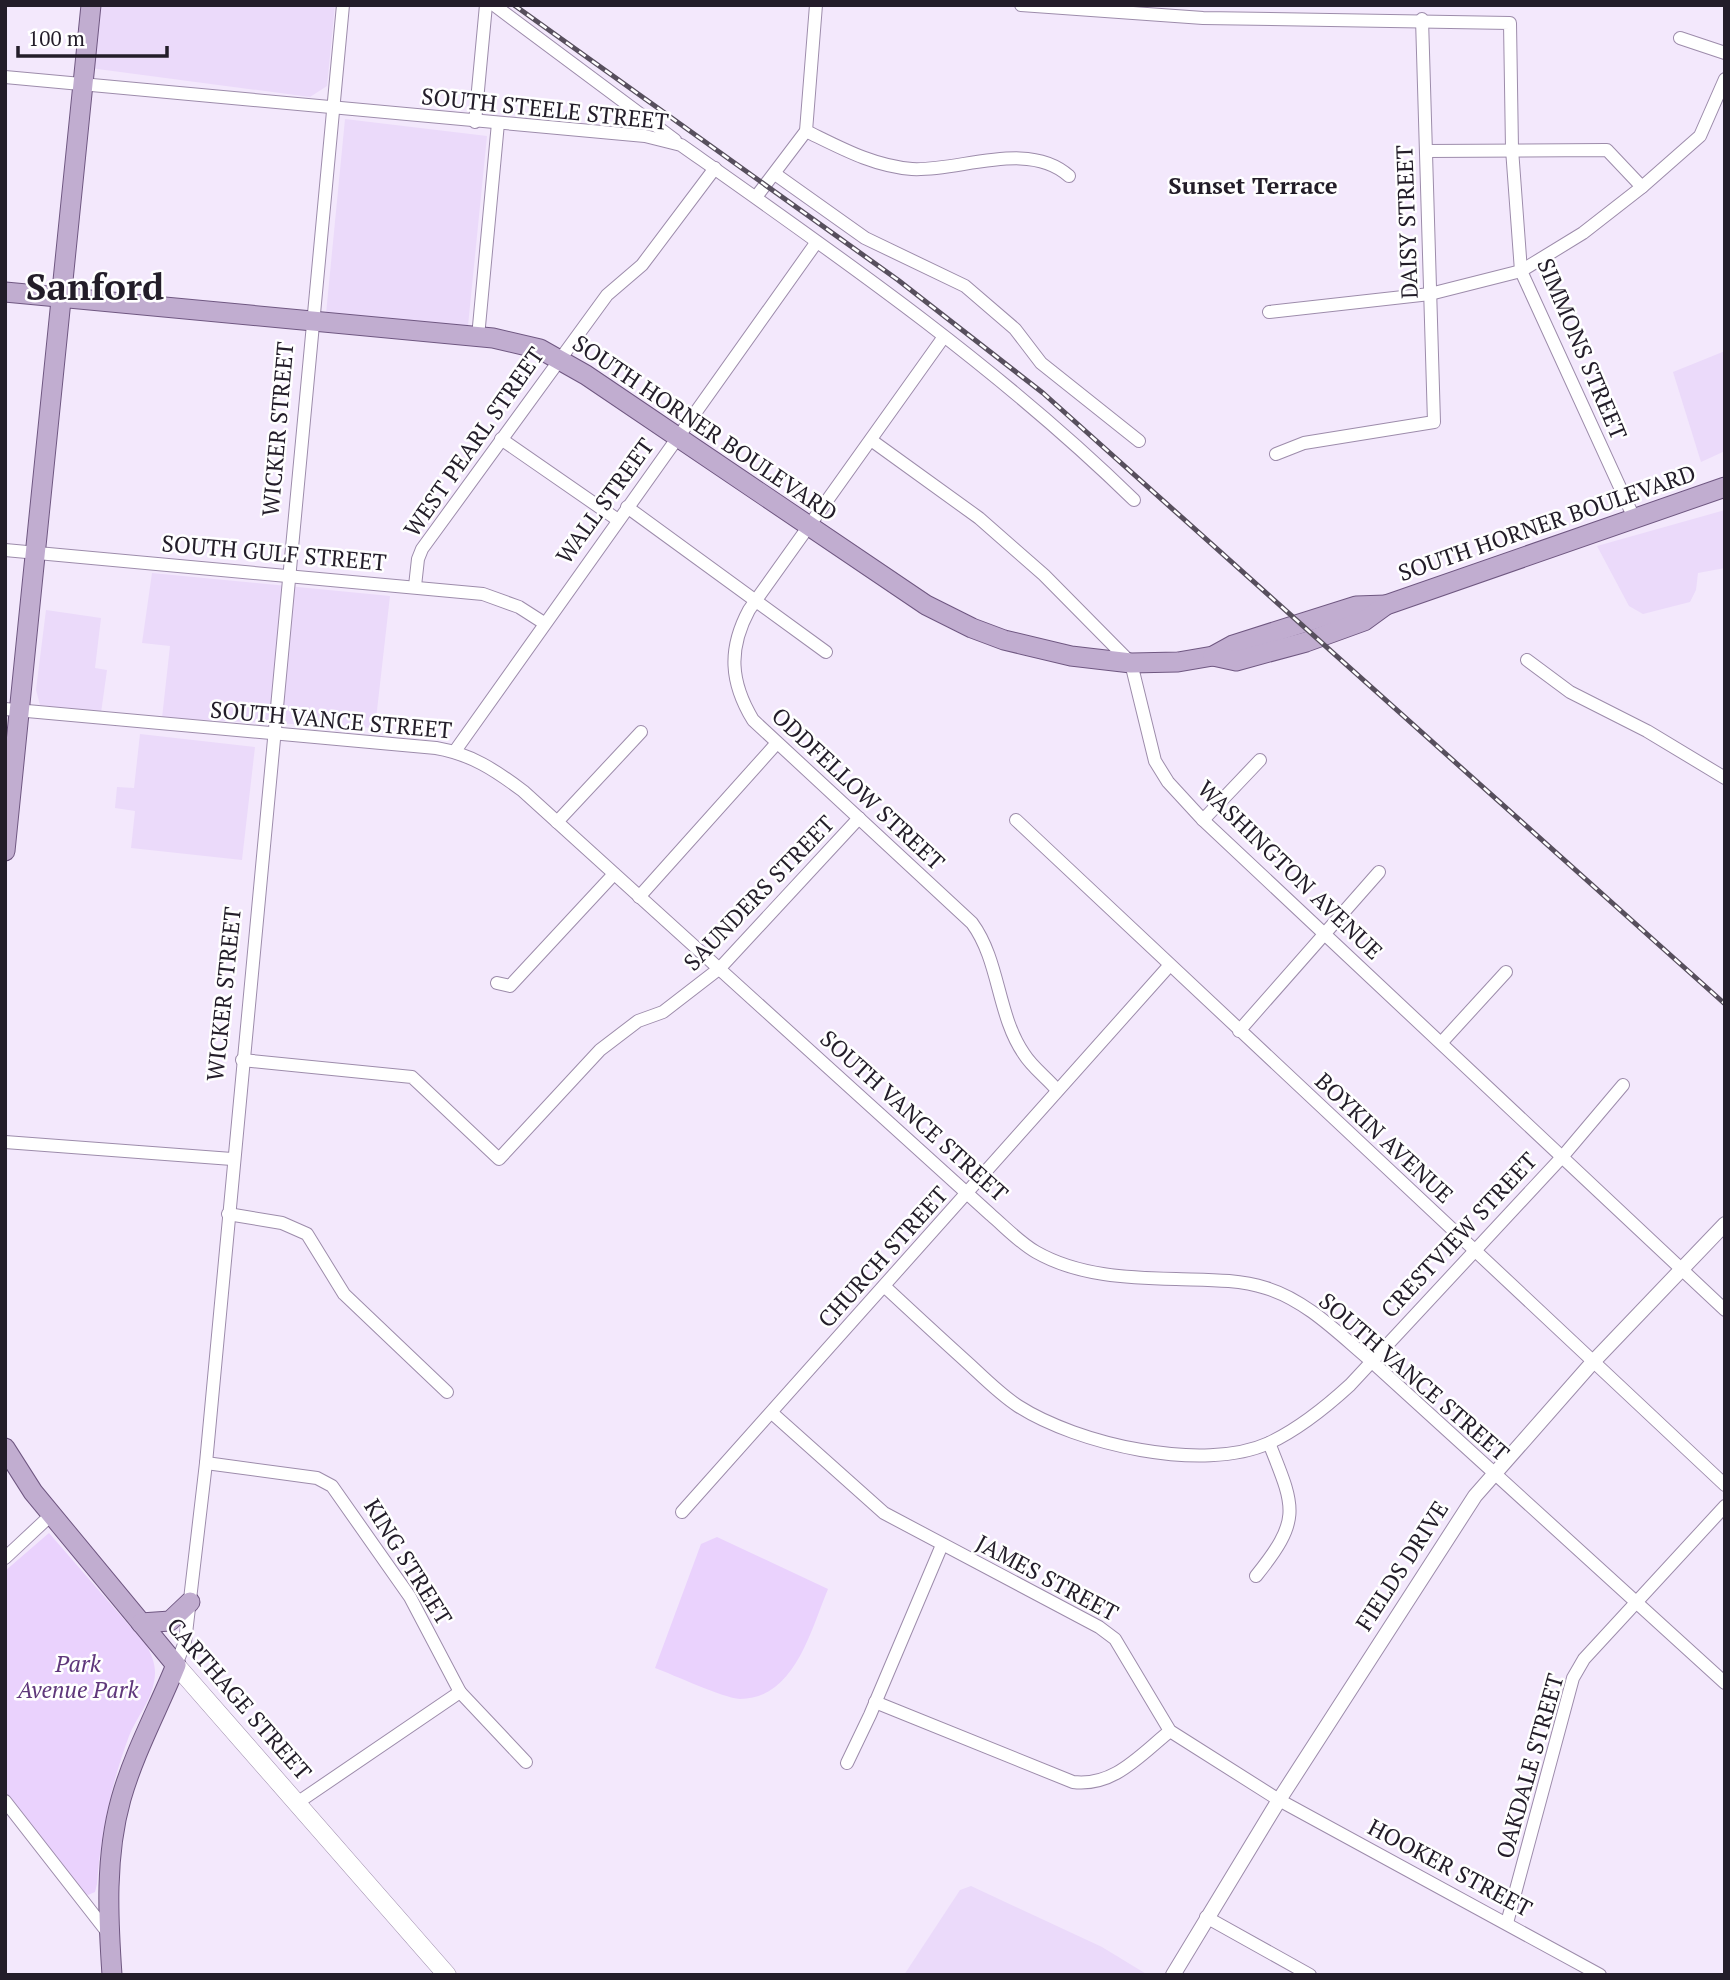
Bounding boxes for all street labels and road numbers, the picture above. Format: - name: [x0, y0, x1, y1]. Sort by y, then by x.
- street label: SOUTH STEELE STREET: [420, 80, 670, 137]
- street label: DAISY STREET: [1388, 145, 1425, 299]
- street label: SIMMONS STREET: [1530, 253, 1635, 444]
- street label: SOUTH HORNER BOULEVARD: [567, 327, 844, 528]
- street label: WICKER STREET: [254, 340, 301, 518]
- street label: WEST PEARL STREET: [396, 341, 551, 543]
- street label: WALL STREET: [549, 432, 661, 570]
- street label: SOUTH HORNER BOULEVARD: [1394, 457, 1700, 588]
- street label: SOUTH GULF STREET: [160, 527, 388, 578]
- street label: SOUTH VANCE STREET: [209, 693, 453, 746]
- street label: ODDFELLOW STREET: [765, 700, 951, 877]
- street label: WASHINGTON AVENUE: [1191, 773, 1390, 966]
- street label: SAUNDERS STREET: [676, 808, 841, 977]
- street label: WICKER STREET: [199, 905, 248, 1083]
- street label: SOUTH VANCE STREET: [814, 1023, 1015, 1208]
- street label: BOYKIN AVENUE: [1309, 1066, 1460, 1210]
- street label: CRESTVIEW STREET: [1374, 1145, 1544, 1324]
- street label: CHURCH STREET: [811, 1179, 954, 1334]
- street label: SOUTH VANCE STREET: [1313, 1285, 1516, 1468]
- street label: KING STREET: [357, 1493, 460, 1631]
- street label: FIELDS DRIVE: [1348, 1495, 1455, 1637]
- street label: JAMES STREET: [971, 1527, 1124, 1628]
- street label: CARTHAGE STREET: [160, 1611, 319, 1787]
- street label: OAKDALE STREET: [1488, 1670, 1571, 1862]
- street label: HOOKER STREET: [1363, 1811, 1538, 1924]

